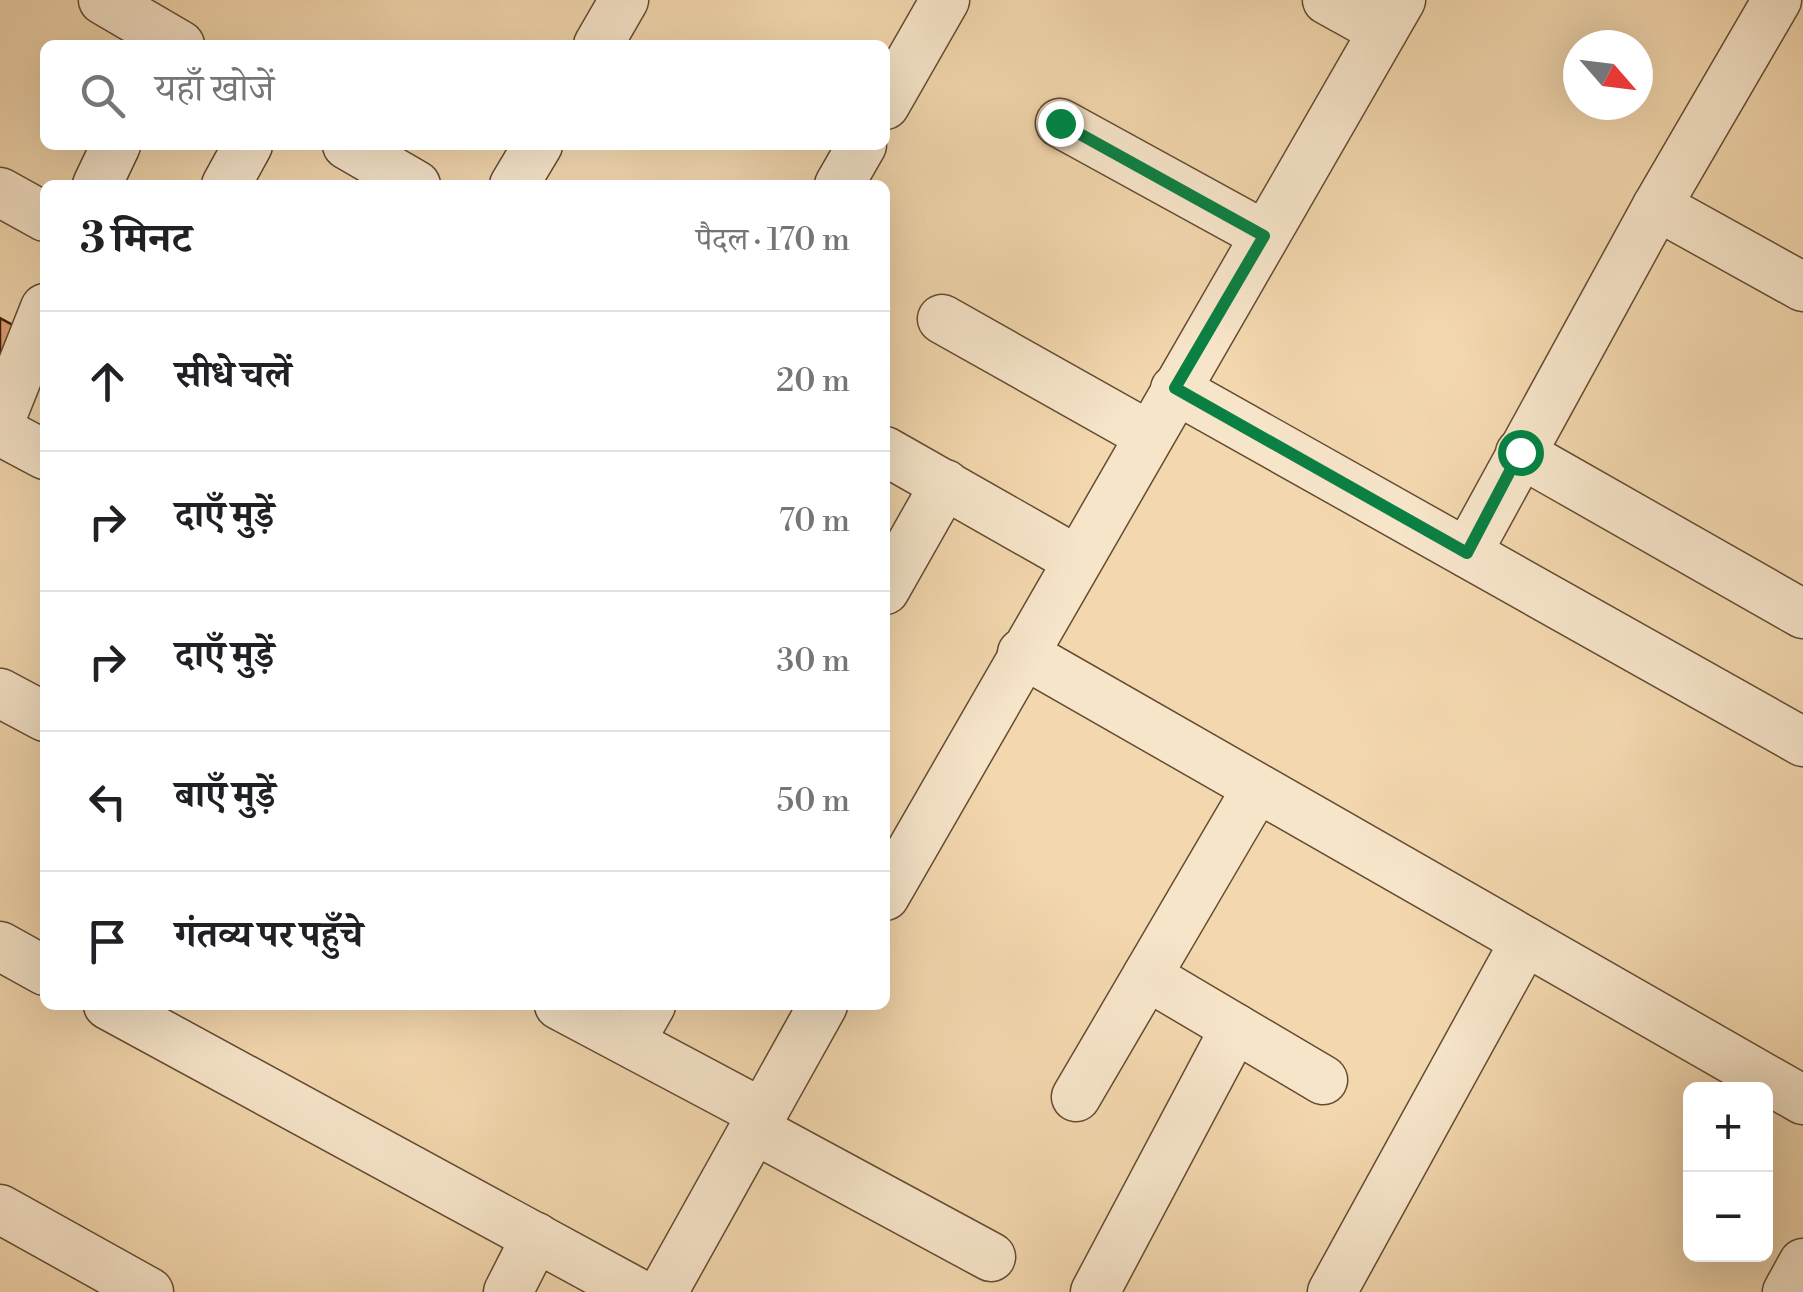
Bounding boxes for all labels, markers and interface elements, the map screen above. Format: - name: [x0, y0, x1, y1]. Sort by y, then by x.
- north arrow: [1563, 30, 1653, 120]
- search box: [40, 40, 890, 150]
- text: यहाँ खोजें: [155, 66, 274, 113]
- icon: search: [75, 68, 130, 123]
- route end: [1038, 101, 1084, 147]
- text: 3 मिनट: [80, 213, 192, 266]
- text: पैदल · 170 m: [696, 220, 850, 260]
- text: सीधे चलें: [175, 352, 291, 399]
- icon: ahead: [80, 354, 135, 409]
- text: 20 m: [776, 361, 850, 401]
- route start: [1498, 430, 1544, 476]
- text: दाएँ मुड़ें: [175, 492, 274, 539]
- icon: right: [80, 494, 135, 549]
- text: 70 m: [779, 501, 850, 541]
- text: दाएँ मुड़ें: [175, 632, 274, 679]
- icon: right: [80, 634, 135, 689]
- text: 30 m: [776, 641, 850, 681]
- text: बाएँ मुड़ें: [175, 772, 275, 819]
- icon: left: [80, 774, 135, 829]
- text: 50 m: [777, 781, 850, 821]
- text: गंतव्य पर पहुँचे: [175, 912, 363, 959]
- icon: arrive: [80, 914, 135, 969]
- map controls: [1683, 1082, 1773, 1262]
- button: +: [1683, 1082, 1773, 1172]
- button: −: [1683, 1172, 1773, 1262]

